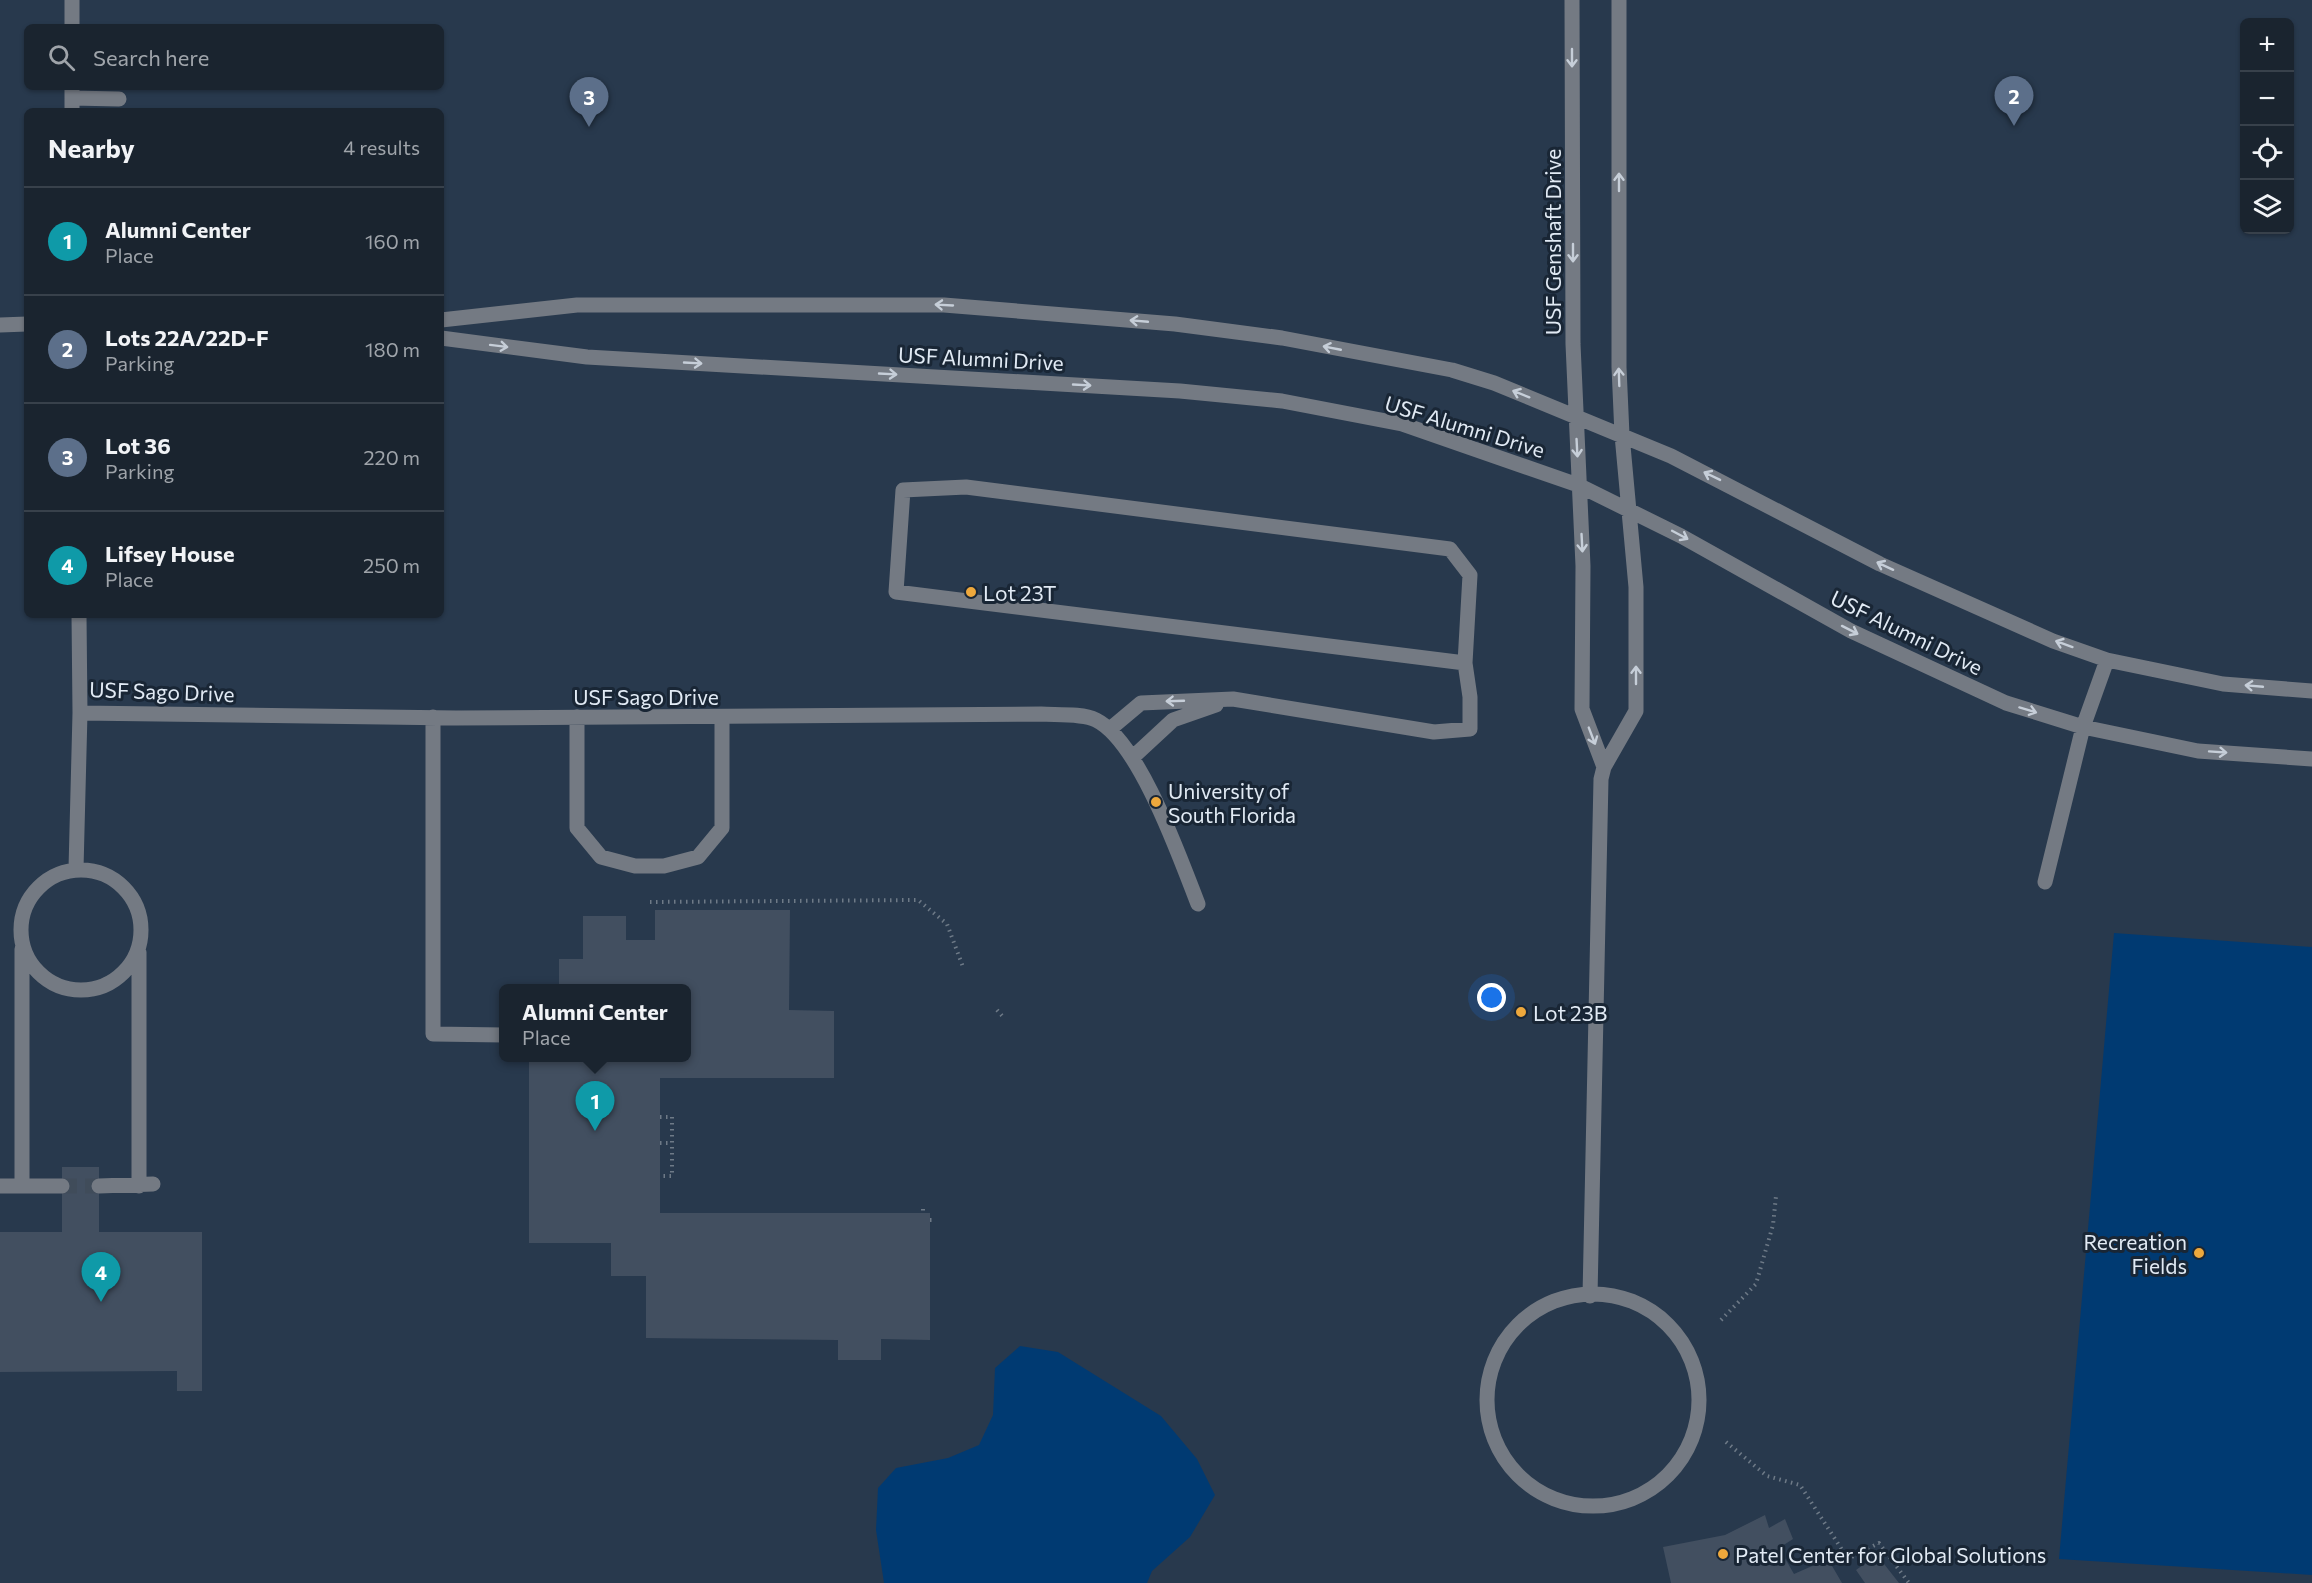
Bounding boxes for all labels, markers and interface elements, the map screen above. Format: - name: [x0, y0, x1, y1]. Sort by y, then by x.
- map controls: [2240, 18, 2294, 234]
- button: +: [2240, 18, 2294, 72]
- search box: [24, 24, 444, 90]
- icon: search: [45, 41, 78, 74]
- text: Search here: [93, 44, 209, 71]
- one-way arrow: [1566, 48, 1578, 68]
- button: −: [2240, 72, 2294, 126]
- pin: 2: [1994, 76, 2034, 126]
- pin: 3: [570, 78, 608, 127]
- button: locate: [2240, 126, 2294, 180]
- text: Nearby: [48, 132, 135, 163]
- text: 4 results: [343, 135, 420, 159]
- street label: USF Genshaft Drive: [1540, 149, 1565, 335]
- one-way arrow: [1613, 172, 1625, 192]
- button: layers: [2240, 180, 2294, 234]
- text: Alumni Center: [105, 216, 251, 243]
- text: 1: [63, 229, 72, 253]
- text: 160 m: [365, 229, 420, 253]
- text: Place: [105, 243, 154, 267]
- one-way arrow: [1567, 243, 1579, 263]
- one-way arrow: [935, 300, 955, 311]
- one-way arrow: [1129, 315, 1149, 326]
- text: Lots 22A/22D-F: [105, 324, 269, 351]
- text: 2: [62, 337, 73, 361]
- text: 180 m: [365, 337, 420, 361]
- one-way arrow: [489, 340, 508, 351]
- street label: USF Alumni Drive: [898, 341, 1064, 375]
- one-way arrow: [1322, 342, 1342, 353]
- text: Parking: [105, 351, 174, 375]
- one-way arrow: [683, 358, 703, 369]
- one-way arrow: [1614, 367, 1625, 387]
- one-way arrow: [877, 369, 897, 380]
- one-way arrow: [1072, 380, 1092, 391]
- one-way arrow: [1512, 388, 1530, 399]
- street label: USF Alumni Drive: [1382, 390, 1548, 462]
- text: Lot 36: [105, 432, 171, 459]
- one-way arrow: [1571, 438, 1582, 458]
- text: 3: [62, 445, 73, 469]
- text: 220 m: [364, 445, 420, 469]
- text: Parking: [105, 459, 174, 483]
- one-way arrow: [1704, 470, 1722, 482]
- one-way arrow: [1670, 530, 1688, 541]
- one-way arrow: [1576, 533, 1587, 553]
- text: Lifsey House: [105, 540, 235, 567]
- text: 4: [61, 553, 74, 577]
- text: 250 m: [363, 553, 420, 577]
- one-way arrow: [1877, 560, 1895, 572]
- text: Place: [105, 567, 154, 591]
- place label: Lot 23T: [983, 580, 1056, 605]
- street label: USF Alumni Drive: [1827, 584, 1987, 680]
- marker: Lot 23T: [964, 585, 978, 599]
- one-way arrow: [1841, 624, 1858, 636]
- one-way arrow: [2055, 638, 2074, 649]
- one-way arrow: [1630, 665, 1642, 685]
- street label: USF Sago Drive: [89, 676, 235, 706]
- one-way arrow: [2244, 680, 2264, 691]
- street label: USF Sago Drive: [573, 684, 719, 709]
- one-way arrow: [1165, 696, 1185, 707]
- one-way arrow: [2018, 705, 2037, 716]
- one-way arrow: [1587, 726, 1598, 745]
- one-way arrow: [2207, 747, 2227, 758]
- place label: University of South Florida: [1168, 778, 1296, 827]
- marker: University of South Florida: [1149, 795, 1163, 809]
- your location: [1477, 983, 1506, 1012]
- popup: [499, 984, 691, 1062]
- text: Alumni Center: [522, 998, 668, 1025]
- place label: Lot 23B: [1533, 1000, 1607, 1025]
- marker: Lot 23B: [1514, 1005, 1528, 1019]
- text: Place: [522, 1025, 571, 1049]
- pin: 1: [576, 1082, 614, 1131]
- place label: Recreation Fields: [2083, 1229, 2187, 1278]
- marker: Recreation Fields: [2192, 1246, 2206, 1260]
- pin: 4: [82, 1252, 120, 1302]
- place label: Patel Center for Global Solutions: [1735, 1542, 2046, 1567]
- marker: Patel Center for Global Solutions: [1716, 1547, 1730, 1561]

